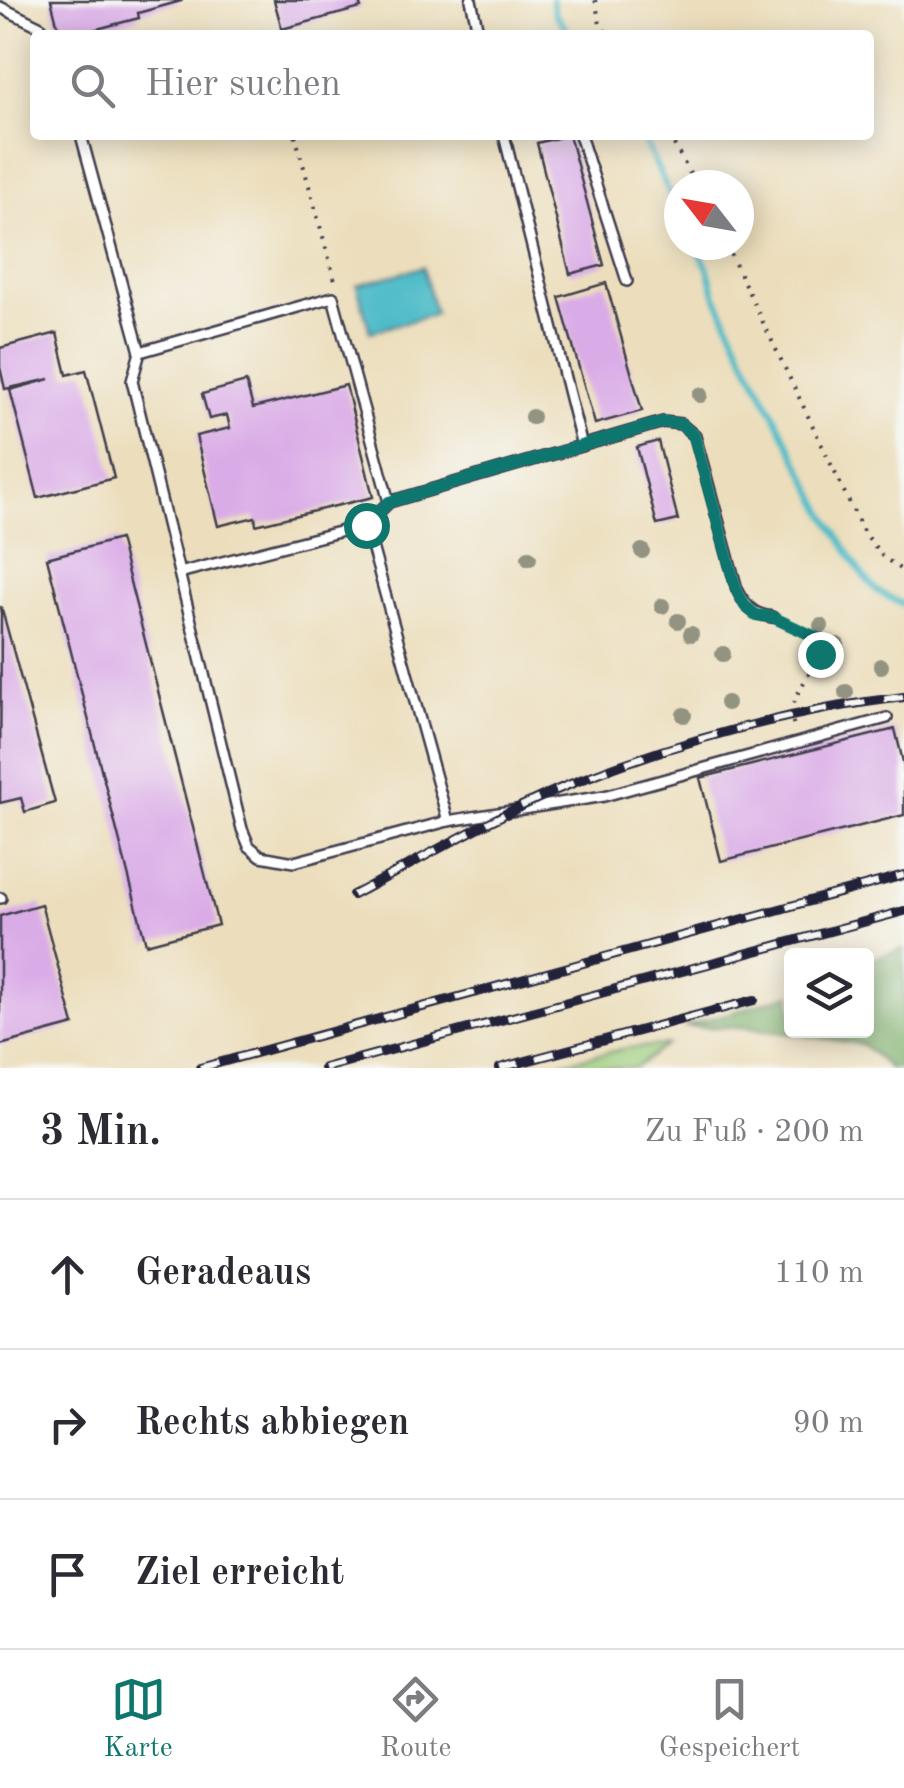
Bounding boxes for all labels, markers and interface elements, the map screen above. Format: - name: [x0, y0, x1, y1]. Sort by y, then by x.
- search box: [30, 30, 874, 140]
- icon: search: [65, 58, 120, 113]
- text: Hier suchen: [145, 66, 341, 104]
- north arrow: [664, 170, 754, 260]
- route start: [344, 503, 390, 549]
- route end: [798, 632, 844, 678]
- map controls: [784, 948, 874, 1038]
- button: layers: [784, 948, 874, 1038]
- text: 3 Min.: [40, 1112, 161, 1154]
- text: Zu Fuß · 200 m: [645, 1117, 864, 1149]
- icon: ahead: [40, 1247, 95, 1302]
- text: Geradeaus: [135, 1255, 311, 1293]
- text: 110 m: [774, 1258, 864, 1290]
- icon: right: [40, 1397, 95, 1452]
- text: Rechts abbiegen: [135, 1405, 409, 1443]
- text: 90 m: [793, 1408, 864, 1440]
- icon: arrive: [40, 1547, 95, 1602]
- text: Ziel erreicht: [135, 1555, 344, 1593]
- tab: Karte: [104, 1672, 173, 1767]
- tab: Route: [380, 1672, 451, 1767]
- tab: Gespeichert: [659, 1672, 800, 1767]

